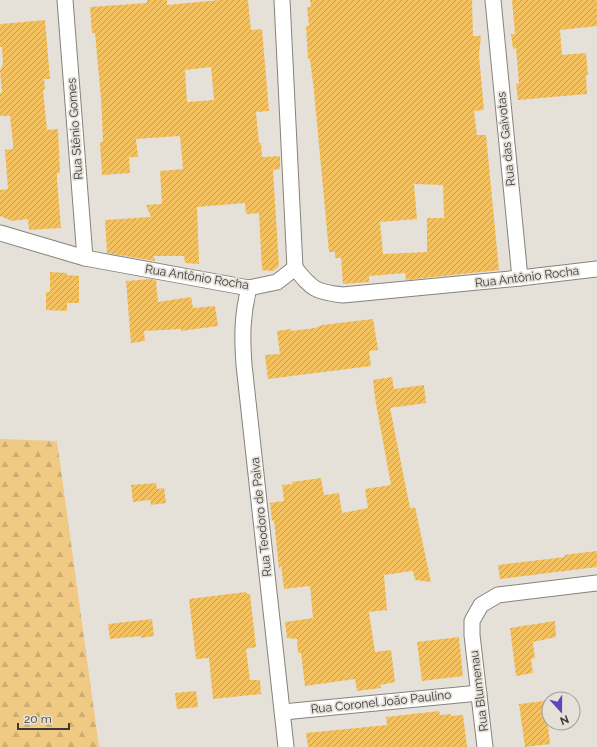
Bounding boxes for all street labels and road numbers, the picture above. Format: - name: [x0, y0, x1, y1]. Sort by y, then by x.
- street label: Rua Stênio Gomes: [64, 77, 86, 180]
- street label: Rua das Gaivotas: [494, 91, 518, 187]
- street label: Rua Antônio Rocha: [144, 262, 250, 292]
- street label: Rua Antônio Rocha: [474, 264, 580, 290]
- street label: Rua Teodoro de Paiva: [248, 457, 274, 577]
- street label: Rua Blumenau: [467, 650, 491, 732]
- street label: Rua Coronel João Paulino: [310, 688, 452, 716]

